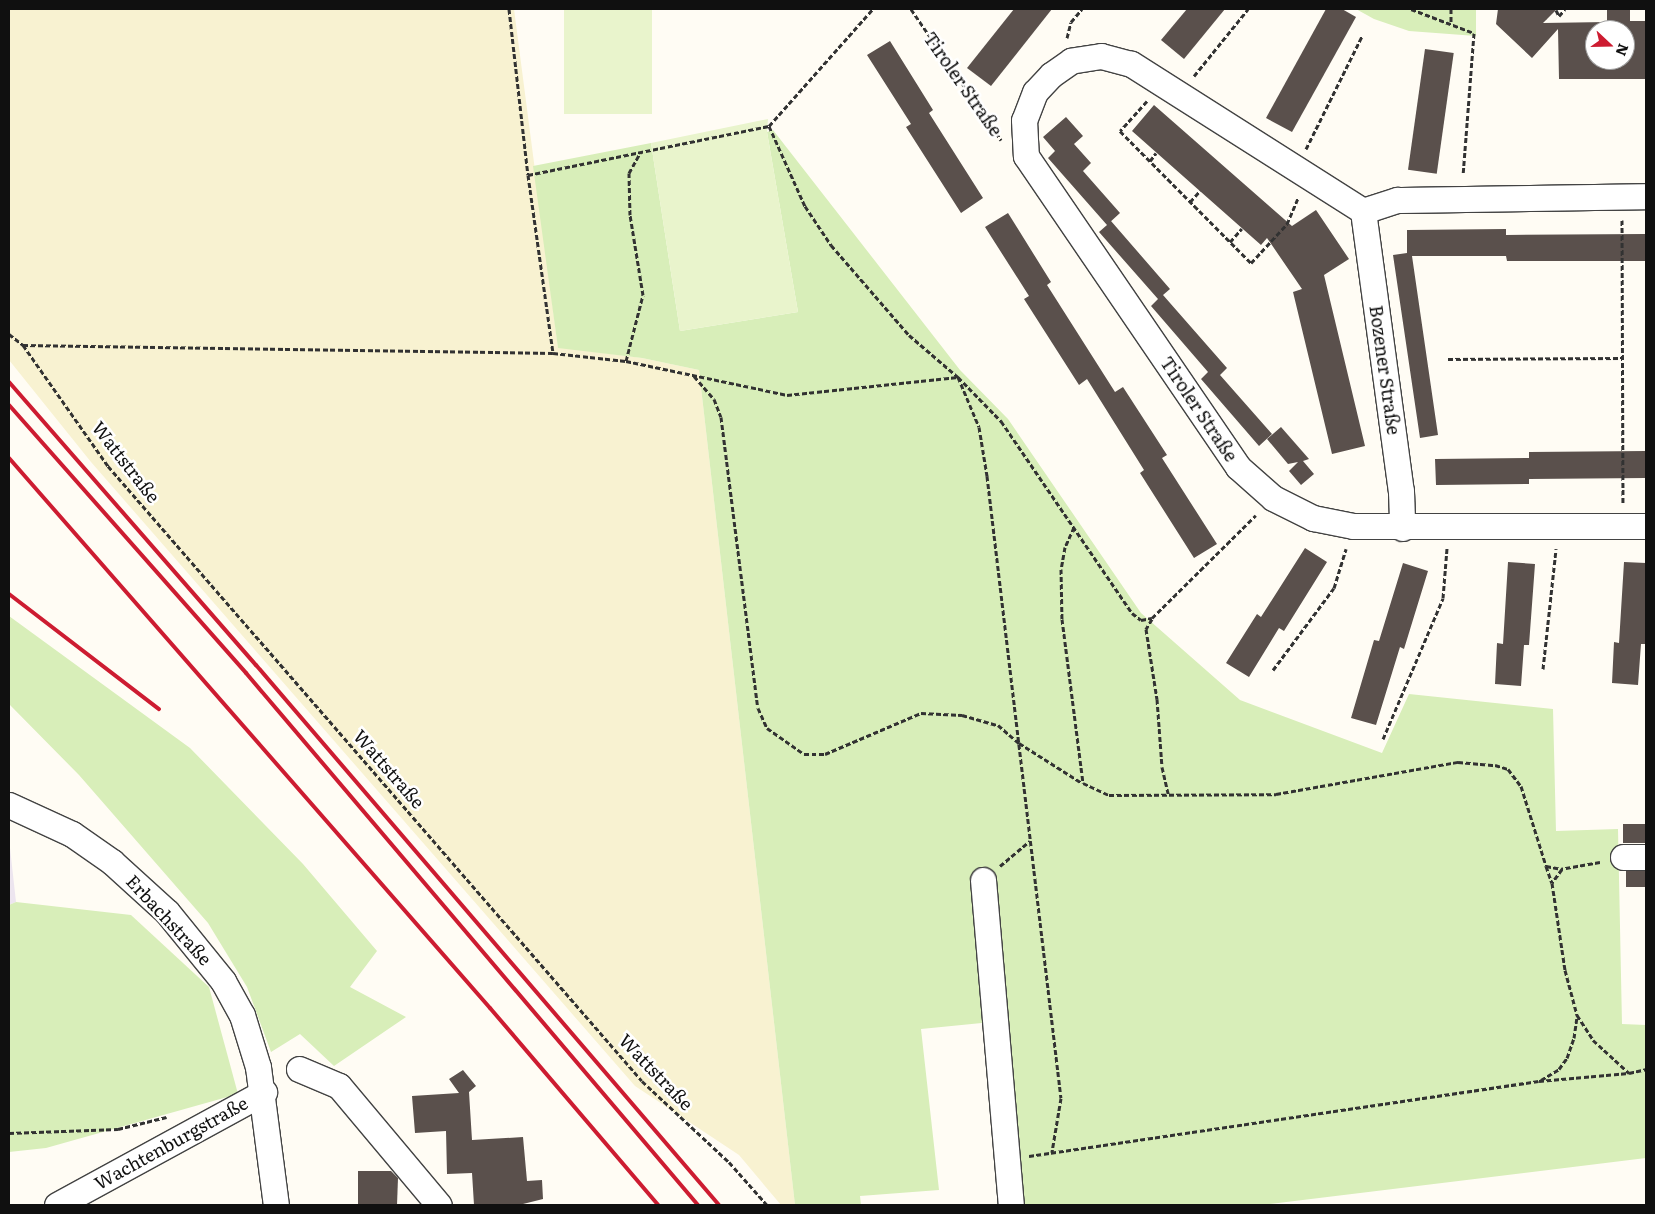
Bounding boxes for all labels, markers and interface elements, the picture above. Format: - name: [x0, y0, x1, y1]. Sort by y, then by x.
- north arrow: [1585, 20, 1635, 70]
- street label: Tiroler Straße: [919, 28, 1007, 140]
- text: N: [1612, 41, 1635, 59]
- street label: Bozener Straße: [1365, 304, 1405, 436]
- street label: Tiroler Straße: [1156, 352, 1242, 466]
- street label: Wattstraße: [88, 417, 164, 507]
- street label: Wattstraße: [349, 725, 429, 813]
- street label: Erbachstraße: [122, 870, 216, 970]
- street label: Wattstraße: [614, 1029, 698, 1115]
- street label: Wachtenburgstraße: [91, 1092, 251, 1194]

